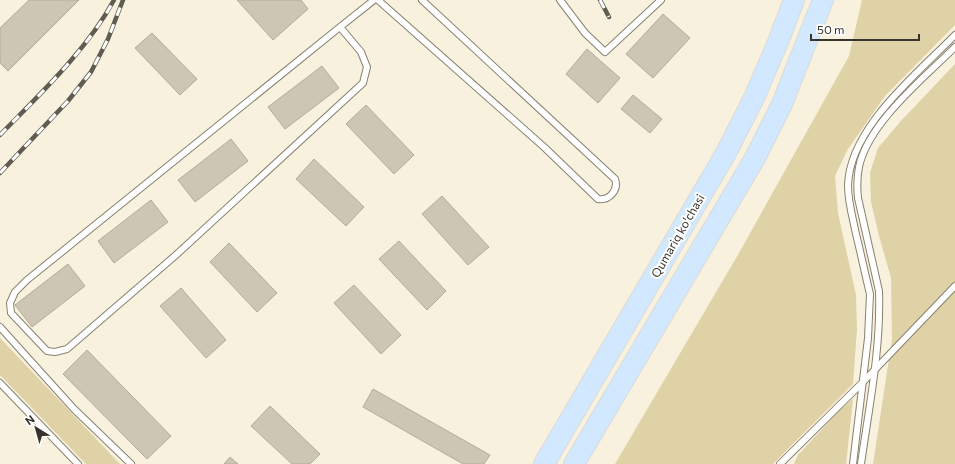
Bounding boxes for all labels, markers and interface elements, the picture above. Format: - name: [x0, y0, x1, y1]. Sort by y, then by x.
- scale bar: [811, 16, 919, 42]
- text: 50 m: [817, 22, 845, 36]
- street label: Qumariq ko'chasi: [648, 191, 707, 280]
- north arrow: [16, 408, 56, 448]
- text: N: [22, 412, 37, 427]

